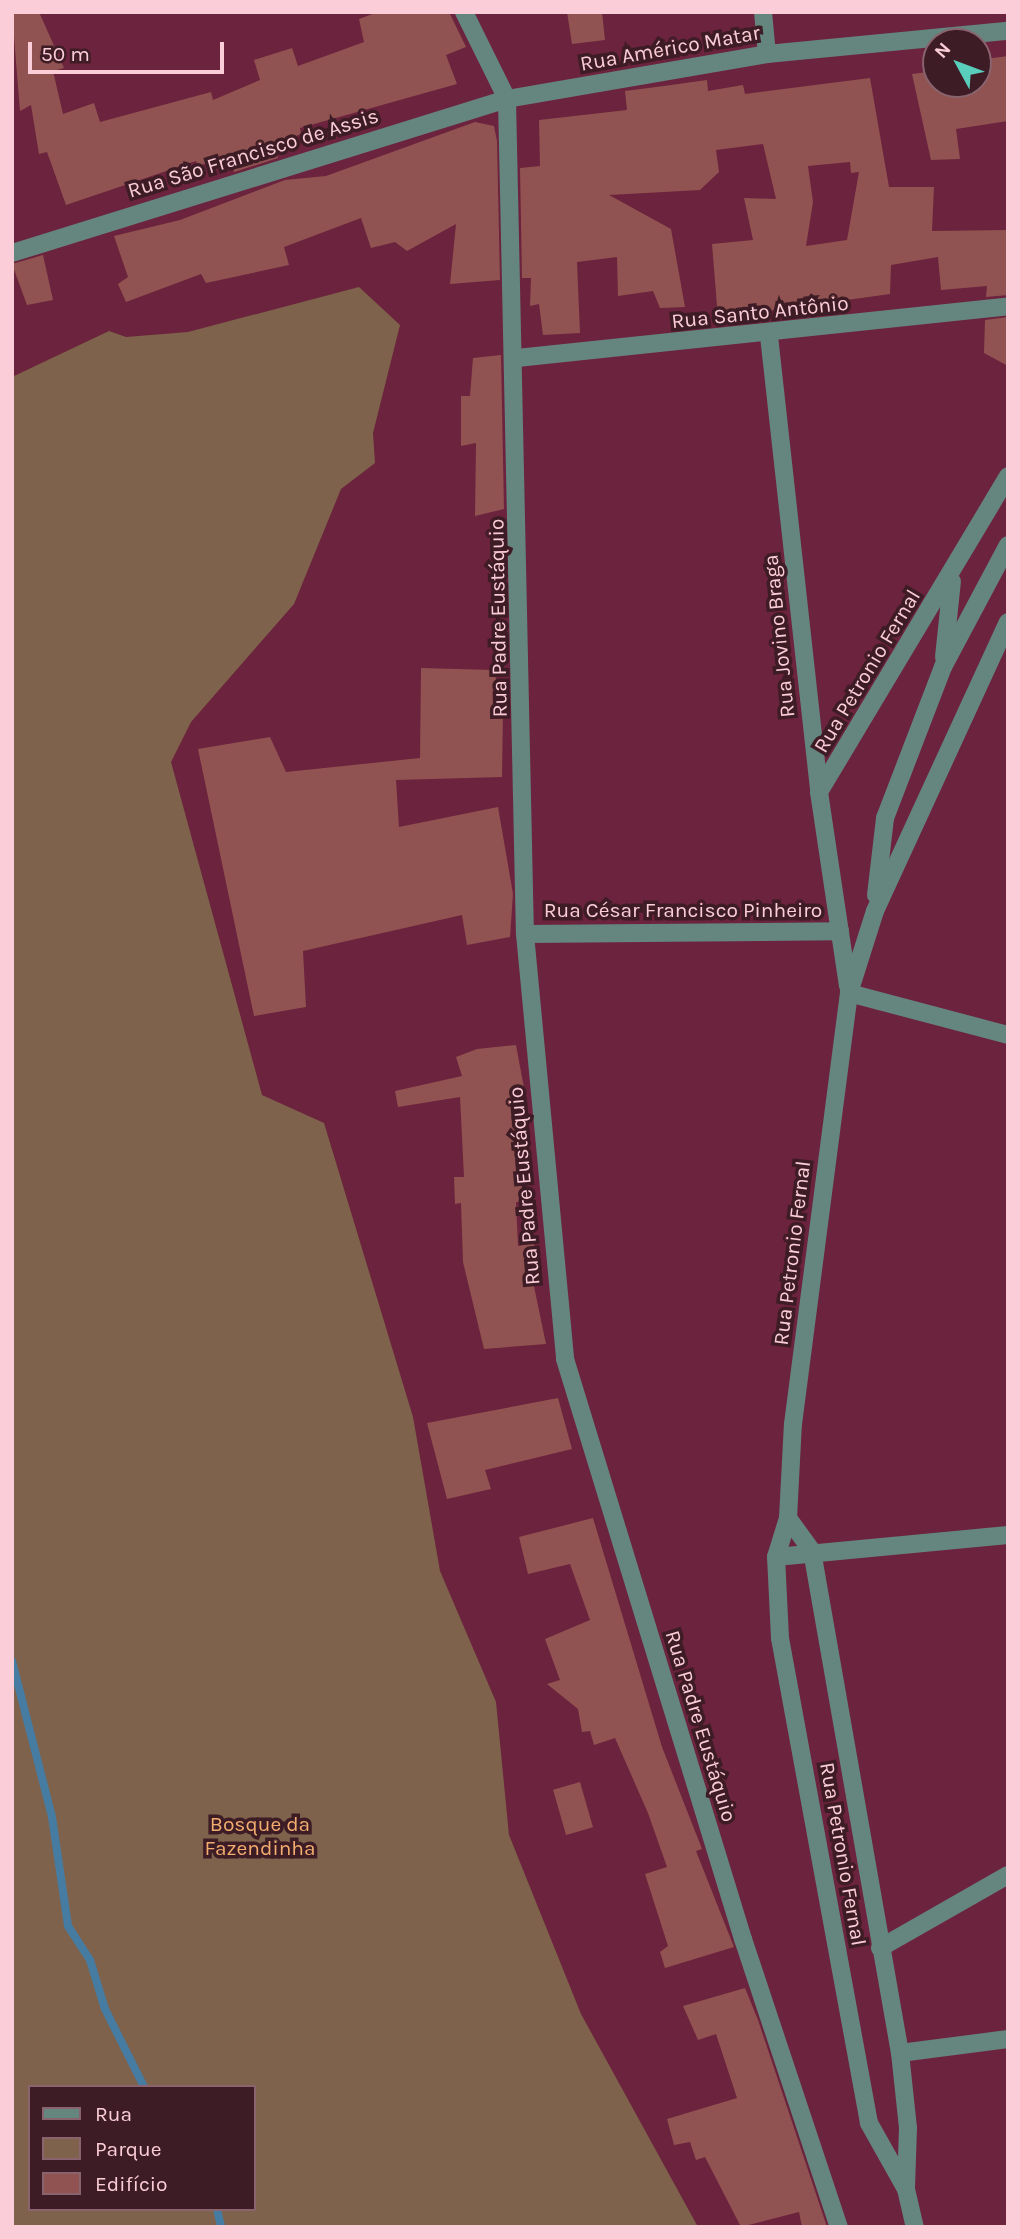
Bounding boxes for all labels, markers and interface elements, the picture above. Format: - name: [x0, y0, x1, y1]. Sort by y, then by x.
- street label: Rua Américo Matar: [578, 20, 762, 76]
- scale bar: [32, 28, 228, 72]
- north arrow: [922, 28, 992, 98]
- text: N: [930, 38, 955, 63]
- text: 50 m: [41, 42, 90, 66]
- street label: Rua São Francisco de Assis: [125, 103, 381, 203]
- street label: Rua Santo Antônio: [670, 290, 850, 334]
- street label: Rua Padre Eustáquio: [484, 518, 512, 718]
- street label: Rua Jovino Braga: [758, 553, 800, 719]
- street label: Rua Petronio Fernal: [808, 585, 926, 757]
- street label: Rua César Francisco Pinheiro: [544, 897, 822, 923]
- street label: Rua Padre Eustáquio: [503, 1086, 545, 1286]
- street label: Rua Petronio Fernal: [768, 1159, 816, 1347]
- street label: Rua Padre Eustáquio: [660, 1627, 742, 1825]
- street label: Rua Petronio Fernal: [814, 1760, 872, 1948]
- park label: Bosque da Fazendinha: [204, 1811, 316, 1861]
- legend: [28, 2085, 256, 2211]
- text: Rua: [95, 2102, 132, 2126]
- text: Parque: [95, 2137, 162, 2161]
- text: Edifício: [95, 2172, 168, 2196]

